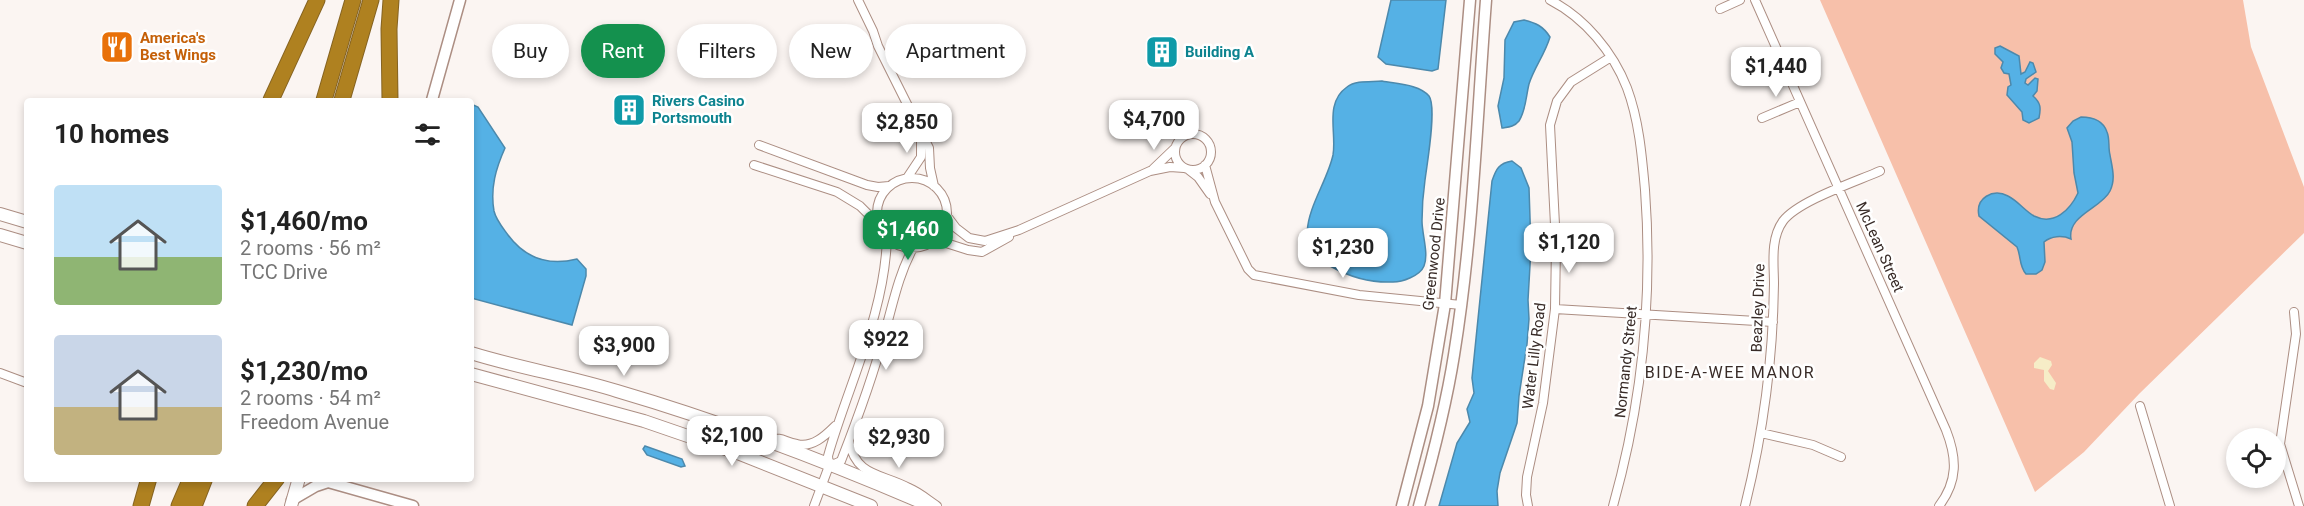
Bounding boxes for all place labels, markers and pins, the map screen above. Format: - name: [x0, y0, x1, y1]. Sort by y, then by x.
- restaurant icon: America's Best Wings: [99, 29, 135, 65]
- place label: America's Best Wings: [140, 29, 216, 64]
- building icon: Building A: [1144, 34, 1180, 70]
- place label: Building A: [1185, 43, 1255, 61]
- pin: $1,440: [1727, 47, 1825, 98]
- building icon: Rivers Casino Portsmouth: [611, 92, 647, 128]
- place label: Rivers Casino Portsmouth: [652, 92, 745, 127]
- pin: $4,700: [1105, 100, 1203, 151]
- pin: $2,850: [858, 103, 956, 154]
- pin: $1,460: [859, 210, 957, 261]
- pin: $1,120: [1520, 223, 1618, 274]
- pin: $1,230: [1294, 228, 1392, 279]
- pin: $922: [850, 320, 922, 371]
- pin: $3,900: [575, 326, 673, 377]
- pin: $2,100: [683, 416, 781, 467]
- pin: $2,930: [850, 418, 948, 469]

